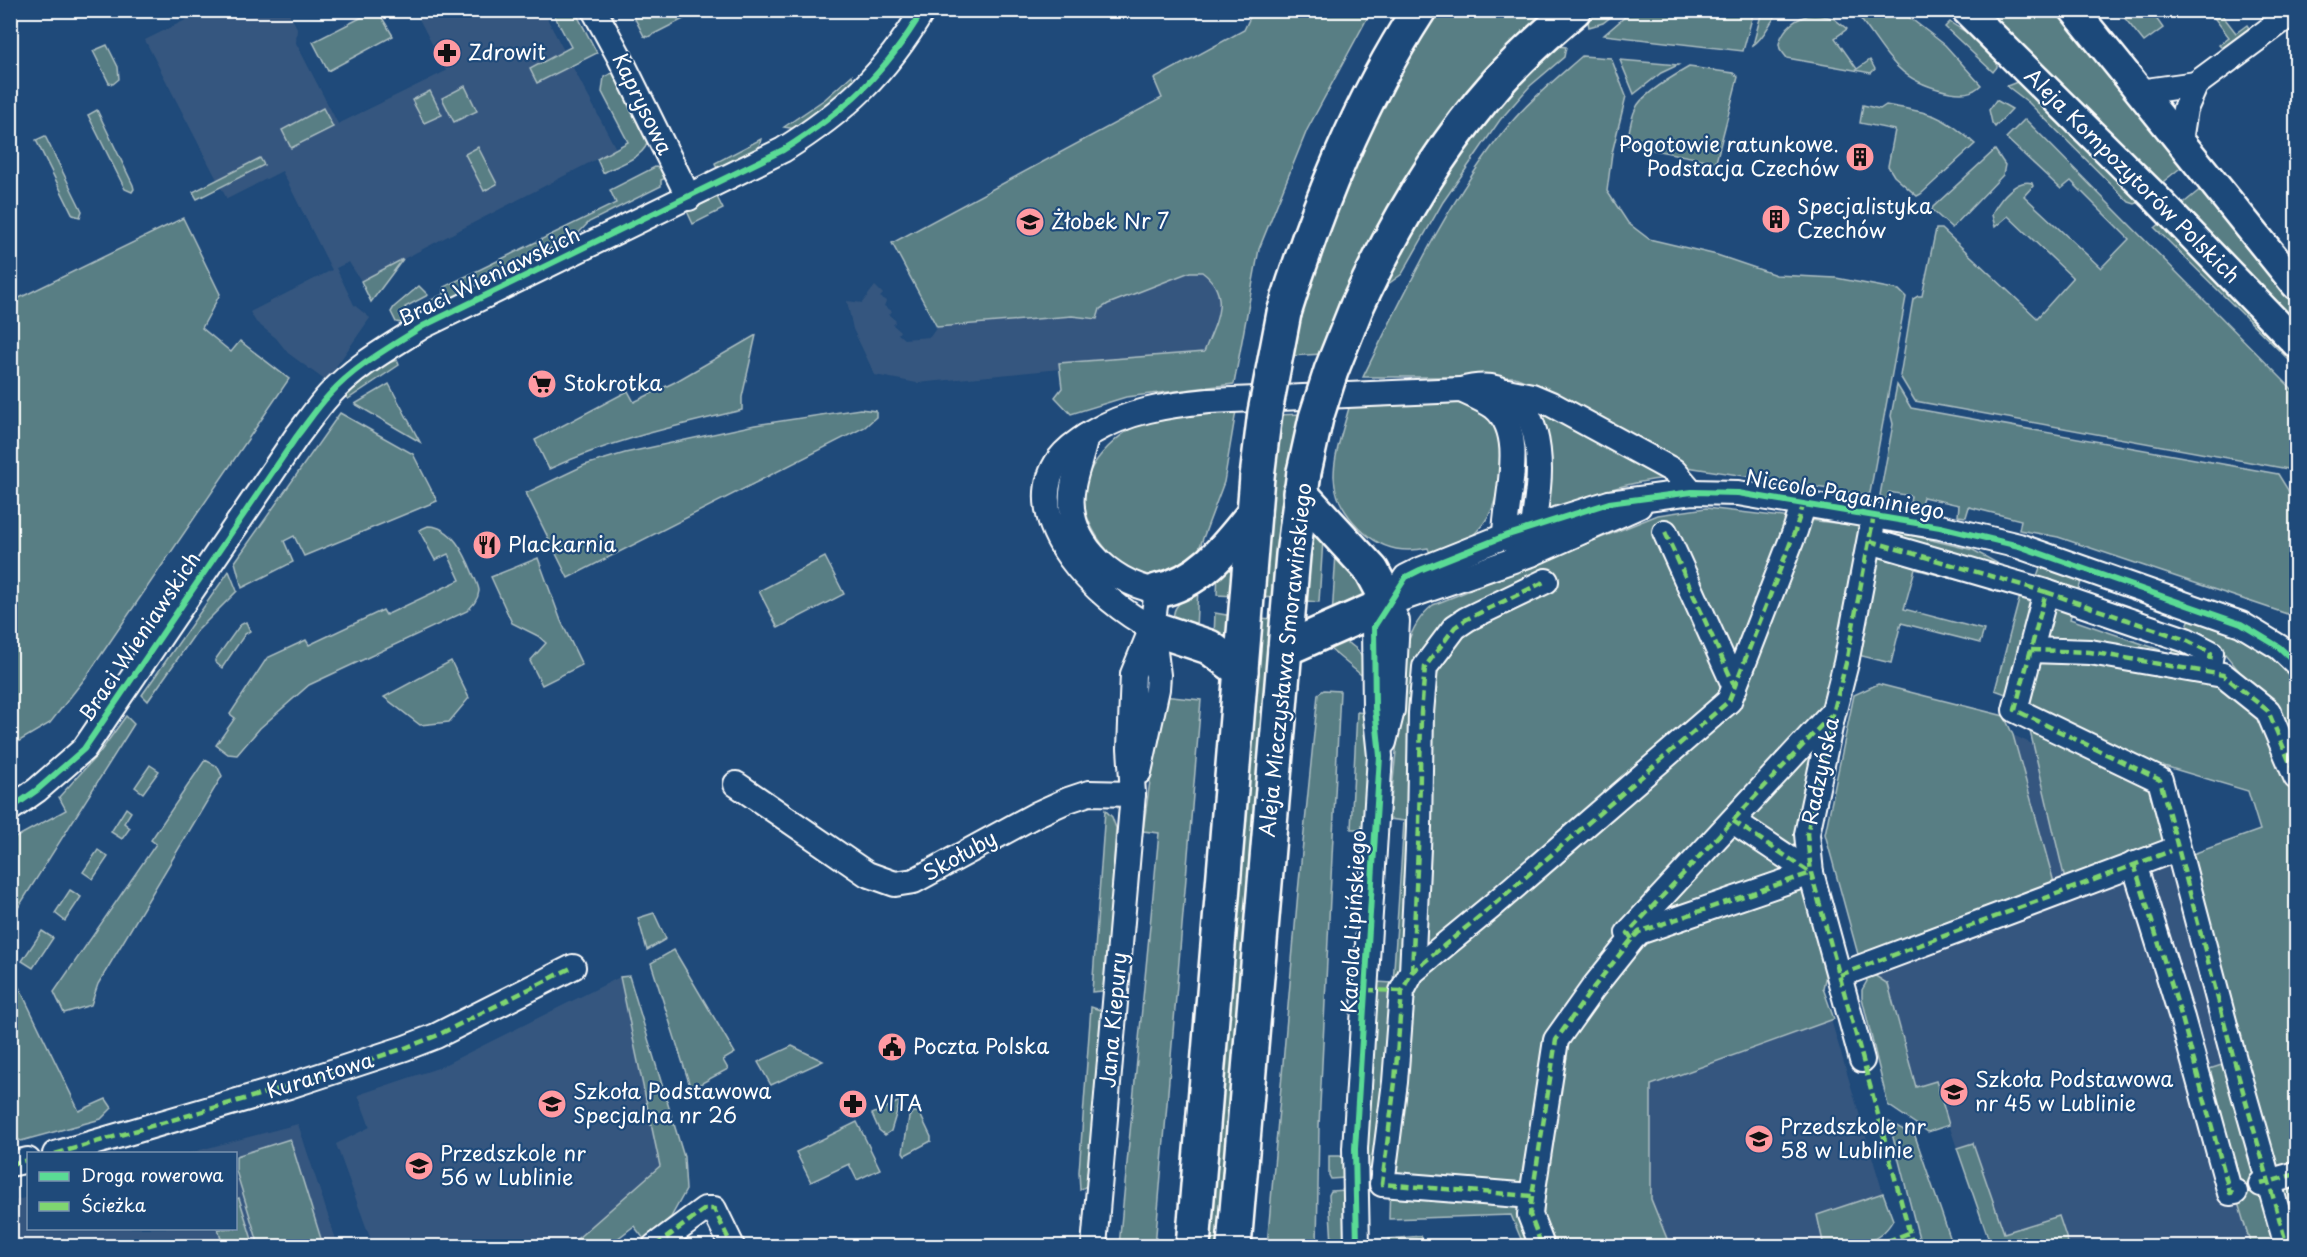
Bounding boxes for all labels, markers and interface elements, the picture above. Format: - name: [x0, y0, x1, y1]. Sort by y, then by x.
- place label: Zdrowit: [468, 35, 546, 67]
- pharmacy icon: Zdrowit: [431, 37, 463, 69]
- street label: Kaprysowa: [605, 47, 682, 159]
- street label: Aleja Kompozytorów Polskich: [2018, 59, 2249, 290]
- place label: Pogotowie ratunkowe. Podstacja Czechów: [1618, 127, 1840, 183]
- building icon: Pogotowie ratunkowe. Podstacja Czechów: [1844, 141, 1876, 173]
- place label: Specjalistyka Czechów: [1797, 189, 1932, 245]
- building icon: Specjalistyka Czechów: [1760, 203, 1792, 235]
- place label: Żłobek Nr 7: [1051, 204, 1169, 236]
- school or university icon: Żłobek Nr 7: [1014, 206, 1046, 238]
- street label: Braci Wieniawskich: [392, 217, 585, 333]
- place label: Stokrotka: [563, 366, 662, 398]
- supermarket icon: Stokrotka: [526, 368, 558, 400]
- street label: Niccolo Paganiniego: [1743, 460, 1947, 526]
- street label: Aleja Mieczysława Smorawińskiego: [1249, 481, 1319, 839]
- place label: Plackarnia: [508, 527, 617, 559]
- restaurant icon: Plackarnia: [471, 529, 503, 561]
- street label: Braci Wieniawskich: [69, 545, 207, 727]
- street label: Radzyńska: [1792, 714, 1846, 827]
- street label: Skołuby: [916, 821, 1002, 888]
- street label: Karola Lipińskiego: [1331, 829, 1373, 1014]
- street label: Jana Kiepury: [1090, 951, 1134, 1089]
- place label: Poczta Polska: [913, 1029, 1049, 1061]
- public building icon: Poczta Polska: [876, 1031, 908, 1063]
- street label: Kurantowa: [262, 1043, 377, 1106]
- place label: Szkoła Podstawowa nr 45 w Lublinie: [1975, 1062, 2173, 1118]
- place label: Szkoła Podstawowa Specjalna nr 26: [573, 1074, 771, 1130]
- school or university icon: Szkoła Podstawowa nr 45 w Lublinie: [1938, 1076, 1970, 1108]
- place label: VITA: [874, 1086, 922, 1118]
- school or university icon: Szkoła Podstawowa Specjalna nr 26: [536, 1088, 568, 1120]
- pharmacy icon: VITA: [837, 1088, 869, 1120]
- place label: Przedszkole nr 58 w Lublinie: [1780, 1109, 1926, 1165]
- school or university icon: Przedszkole nr 58 w Lublinie: [1743, 1123, 1775, 1155]
- place label: Przedszkole nr 56 w Lublinie: [440, 1136, 586, 1192]
- school or university icon: Przedszkole nr 56 w Lublinie: [403, 1150, 435, 1182]
- legend: [27, 1152, 237, 1230]
- text: Droga rowerowa: [81, 1161, 224, 1188]
- text: Ścieżka: [81, 1191, 147, 1218]

